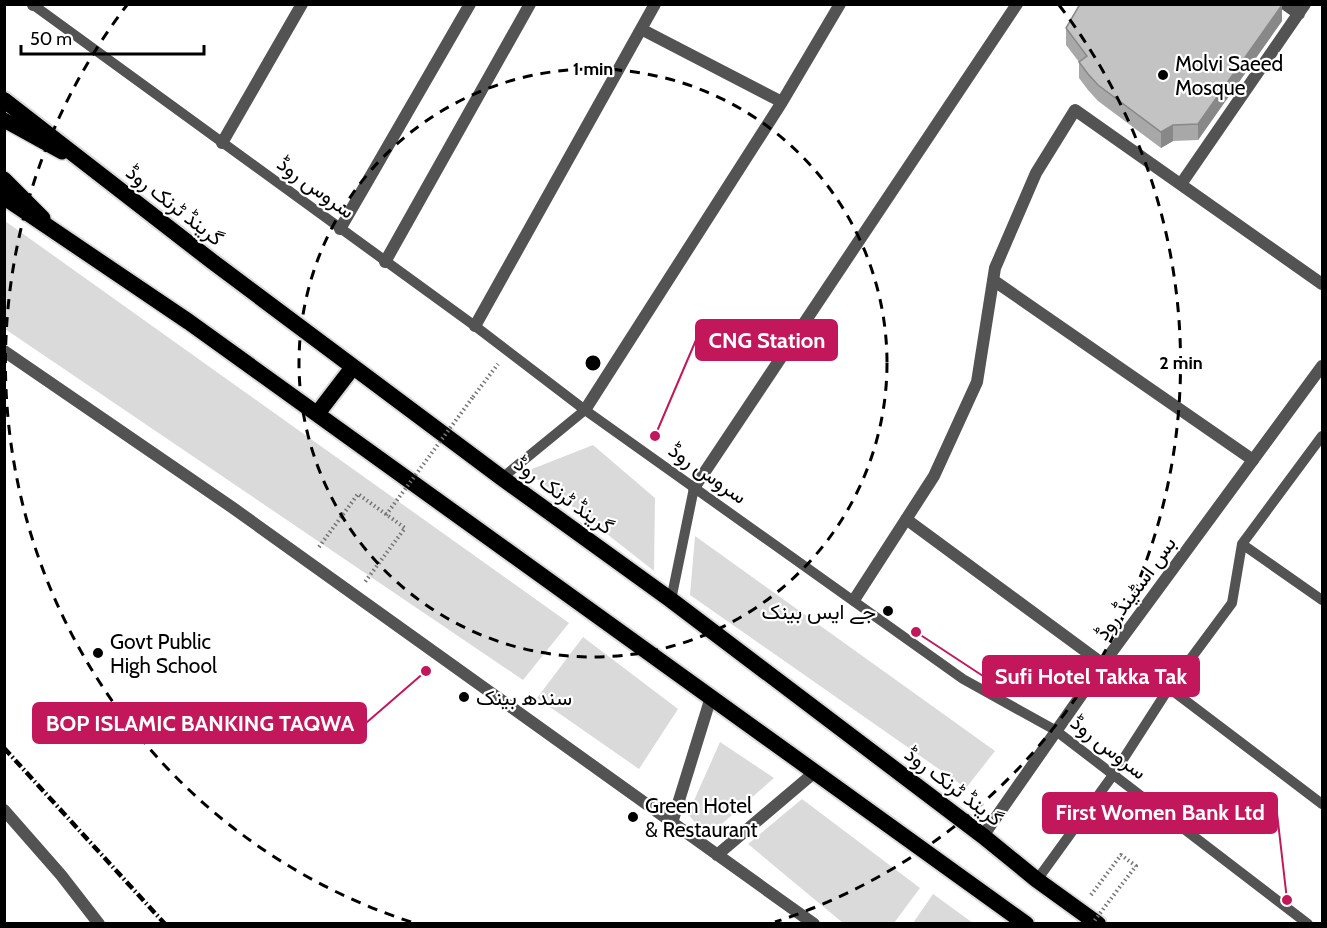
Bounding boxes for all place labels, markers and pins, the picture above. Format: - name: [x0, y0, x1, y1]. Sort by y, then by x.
- place label: Molvi Saeed Mosque: [1175, 51, 1283, 100]
- marker: Molvi Saeed Mosque: [1156, 68, 1170, 82]
- callout: CNG Station: [696, 320, 837, 360]
- centre of rings: [583, 353, 603, 373]
- place label: جے ایس بینک: [762, 599, 876, 624]
- marker: جے ایس بینک: [881, 604, 895, 618]
- place label: Govt Public High School: [110, 629, 217, 678]
- marker: Govt Public High School: [91, 646, 105, 660]
- callout: Sufi Hotel Takka Tak: [983, 656, 1199, 696]
- place label: سندھ بینک: [476, 685, 572, 710]
- marker: سندھ بینک: [457, 690, 471, 704]
- callout: BOP ISLAMIC BANKING TAQWA: [33, 703, 366, 743]
- place label: Green Hotel & Restaurant: [645, 793, 758, 842]
- callout: First Women Bank Ltd: [1043, 793, 1277, 833]
- marker: Green Hotel & Restaurant: [626, 810, 640, 824]

